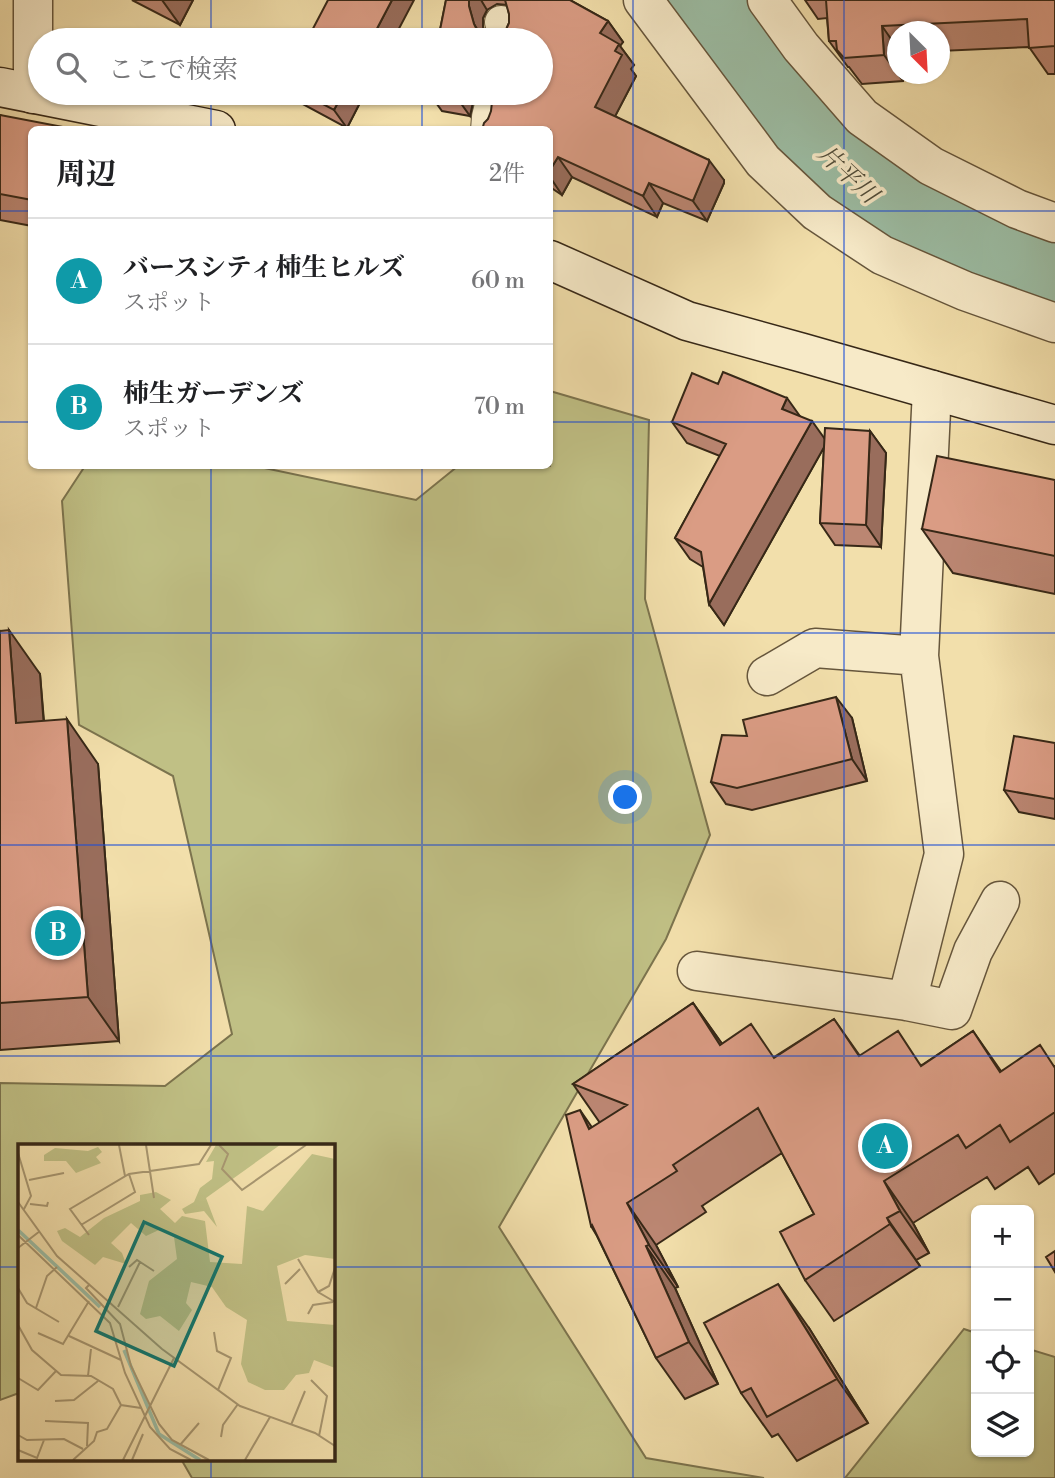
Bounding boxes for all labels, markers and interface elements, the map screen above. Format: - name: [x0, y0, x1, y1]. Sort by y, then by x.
- north arrow: [887, 21, 950, 84]
- search box: [28, 28, 553, 105]
- icon: search: [52, 48, 90, 86]
- text: ここで検索: [108, 54, 238, 86]
- water label: 片平川: [811, 139, 886, 212]
- text: 周辺: [56, 156, 116, 194]
- text: 2件: [489, 160, 525, 188]
- text: バースシティ柿生ヒルズ: [123, 252, 405, 284]
- text: A: [71, 267, 87, 295]
- text: 60 m: [471, 267, 525, 295]
- text: スポット: [123, 289, 215, 317]
- text: 柿生ガーデンズ: [123, 378, 304, 410]
- text: B: [70, 393, 88, 421]
- text: 70 m: [474, 393, 525, 421]
- text: スポット: [123, 415, 215, 443]
- your location: [608, 780, 642, 814]
- pin: B: [35, 907, 81, 959]
- pin: A: [862, 1120, 908, 1172]
- inset map: [18, 1144, 334, 1460]
- map controls: [971, 1205, 1034, 1457]
- button: +: [971, 1205, 1034, 1268]
- button: −: [971, 1268, 1034, 1331]
- button: locate: [971, 1331, 1034, 1394]
- button: layers: [971, 1394, 1034, 1457]

